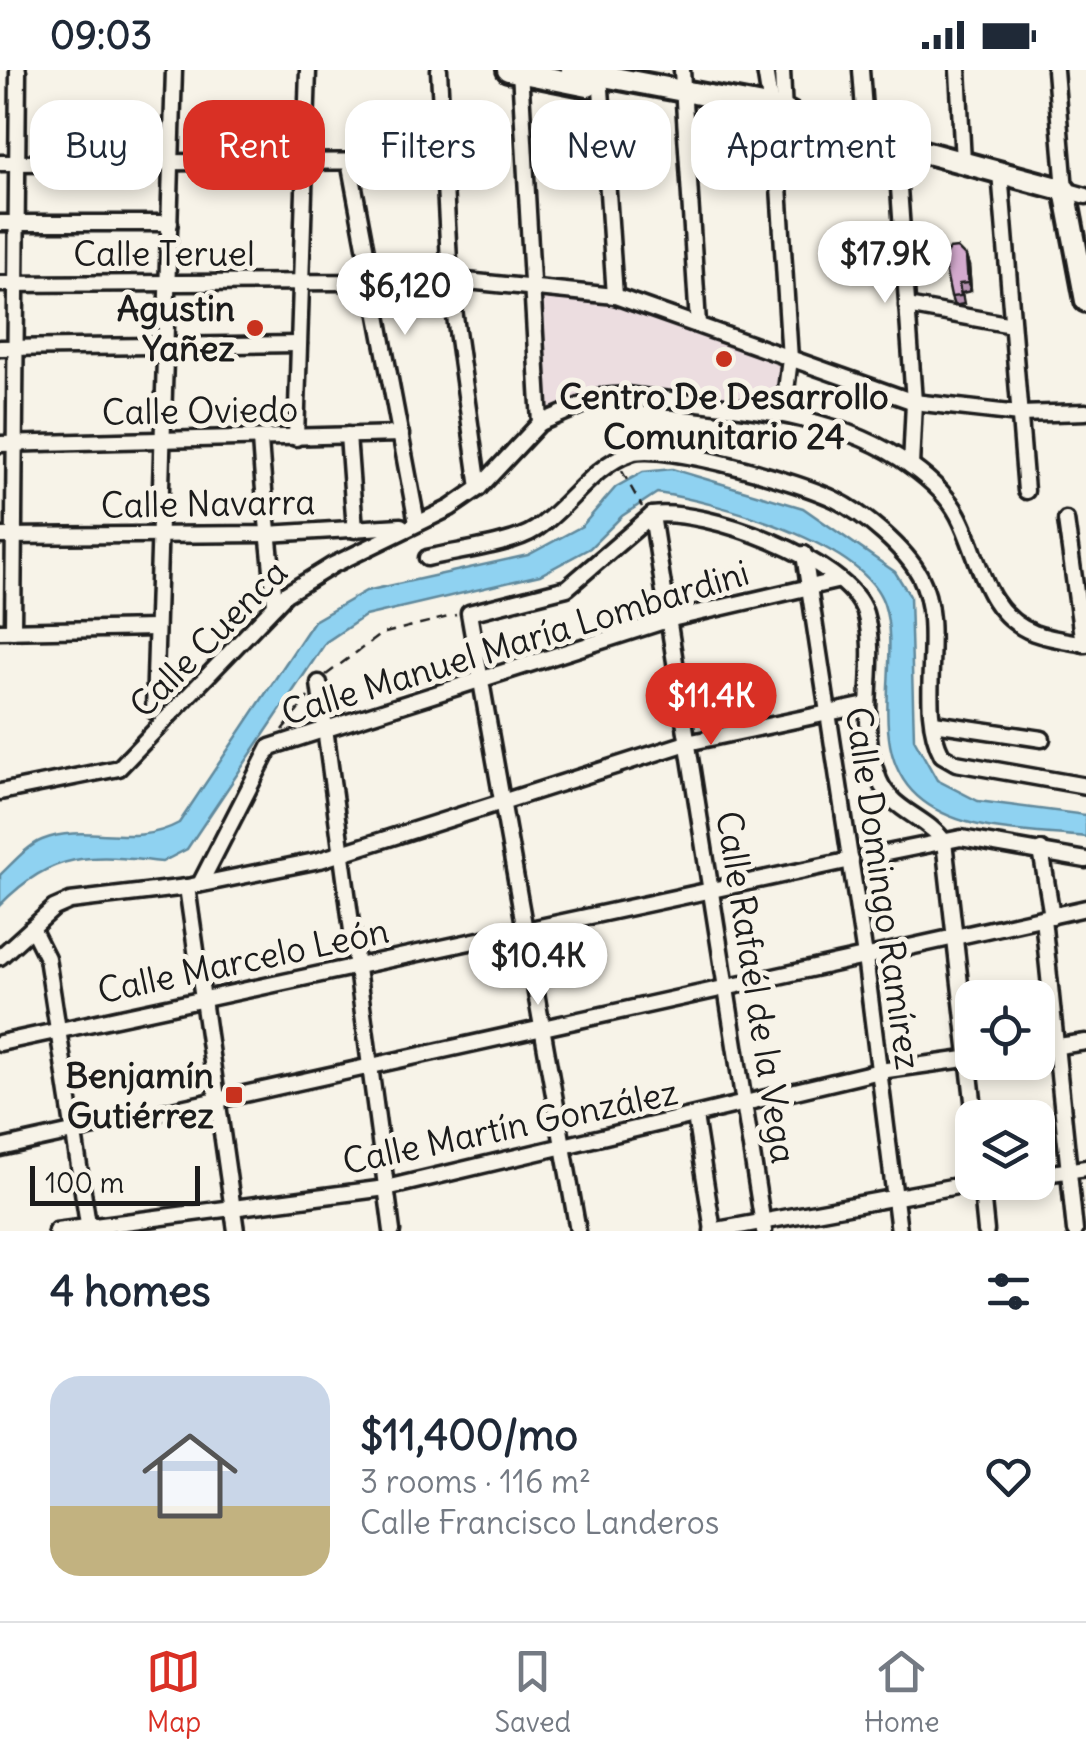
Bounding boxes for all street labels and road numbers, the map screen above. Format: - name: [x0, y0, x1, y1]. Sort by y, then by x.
- street label: Calle Teruel: [73, 231, 255, 275]
- street label: Calle Oviedo: [101, 386, 299, 434]
- street label: Calle Navarra: [100, 479, 316, 527]
- street label: Calle Cuenca: [120, 550, 296, 726]
- street label: Calle Manuel María Lombardini: [276, 550, 754, 734]
- street label: Calle Domingo Ramírez: [837, 704, 931, 1072]
- street label: Calle Rafaél de la Vega: [707, 808, 807, 1166]
- street label: Calle Marcelo León: [93, 908, 393, 1012]
- street label: Calle Martín González: [338, 1069, 682, 1183]

